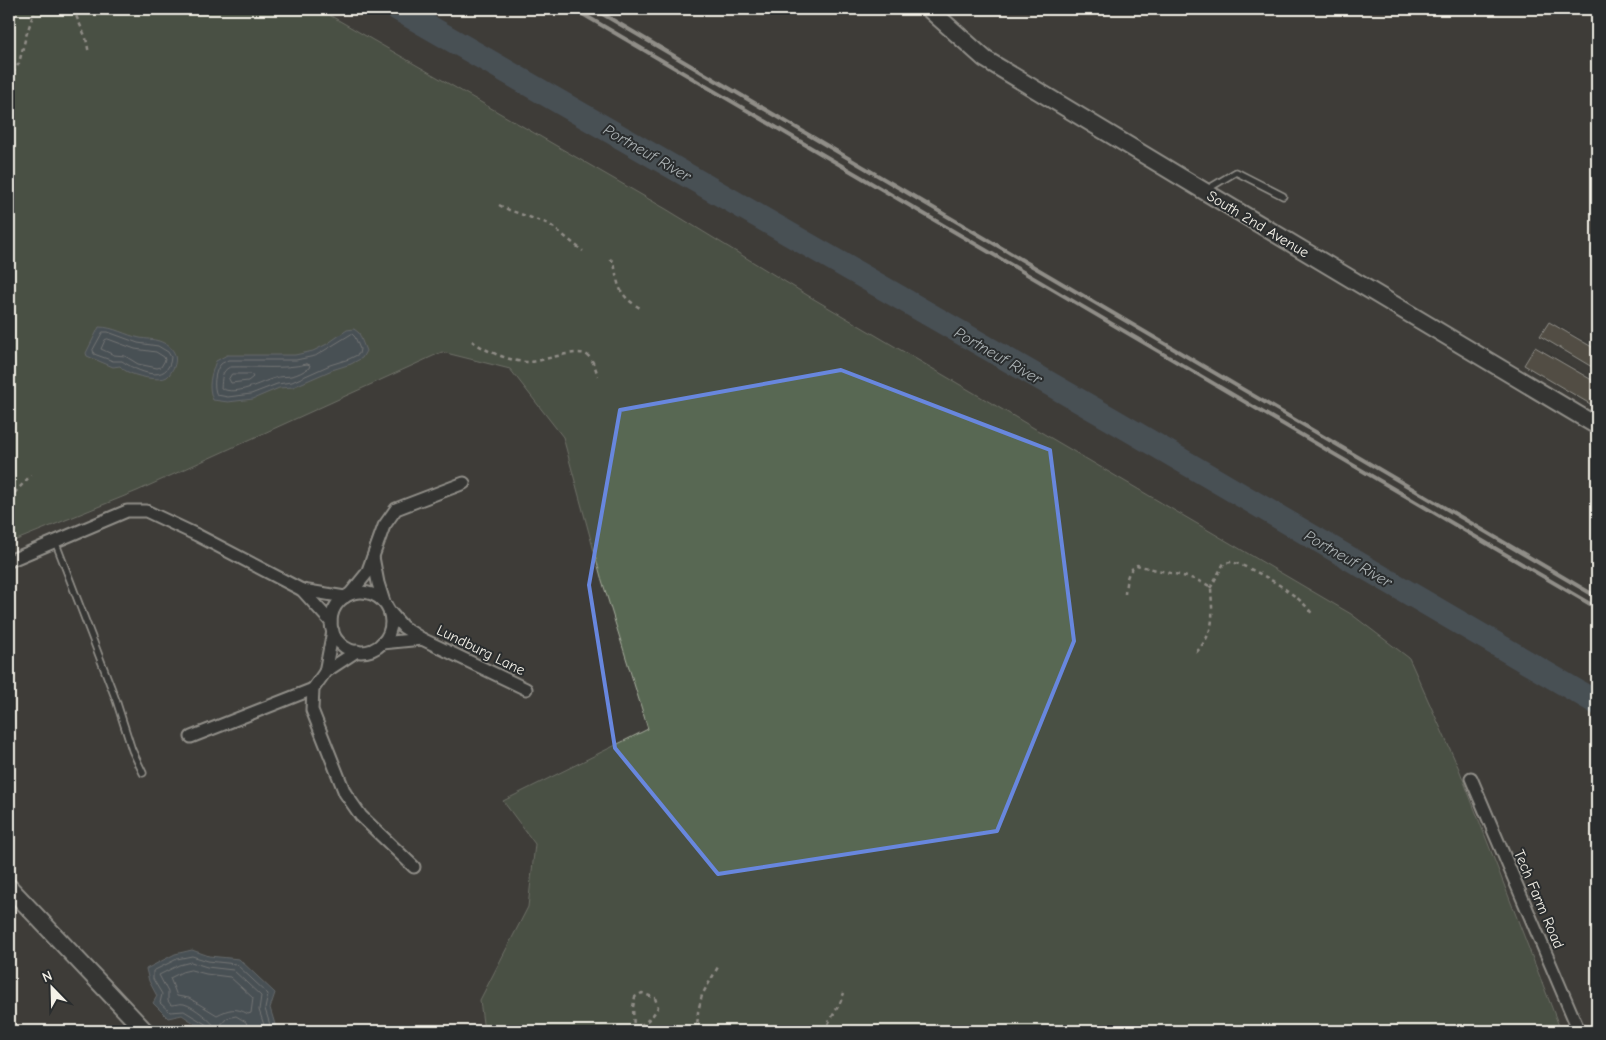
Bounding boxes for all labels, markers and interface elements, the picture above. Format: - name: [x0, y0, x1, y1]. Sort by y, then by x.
- water label: Portneuf River: [600, 121, 695, 186]
- street label: South 2nd Avenue: [1204, 186, 1313, 262]
- water label: Portneuf River: [951, 324, 1046, 389]
- water label: Portneuf River: [1301, 527, 1396, 592]
- street label: Lundburg Lane: [434, 621, 529, 679]
- street label: Tech Farm Road: [1510, 847, 1568, 951]
- north arrow: [28, 962, 78, 1012]
- text: N: [40, 967, 55, 986]

